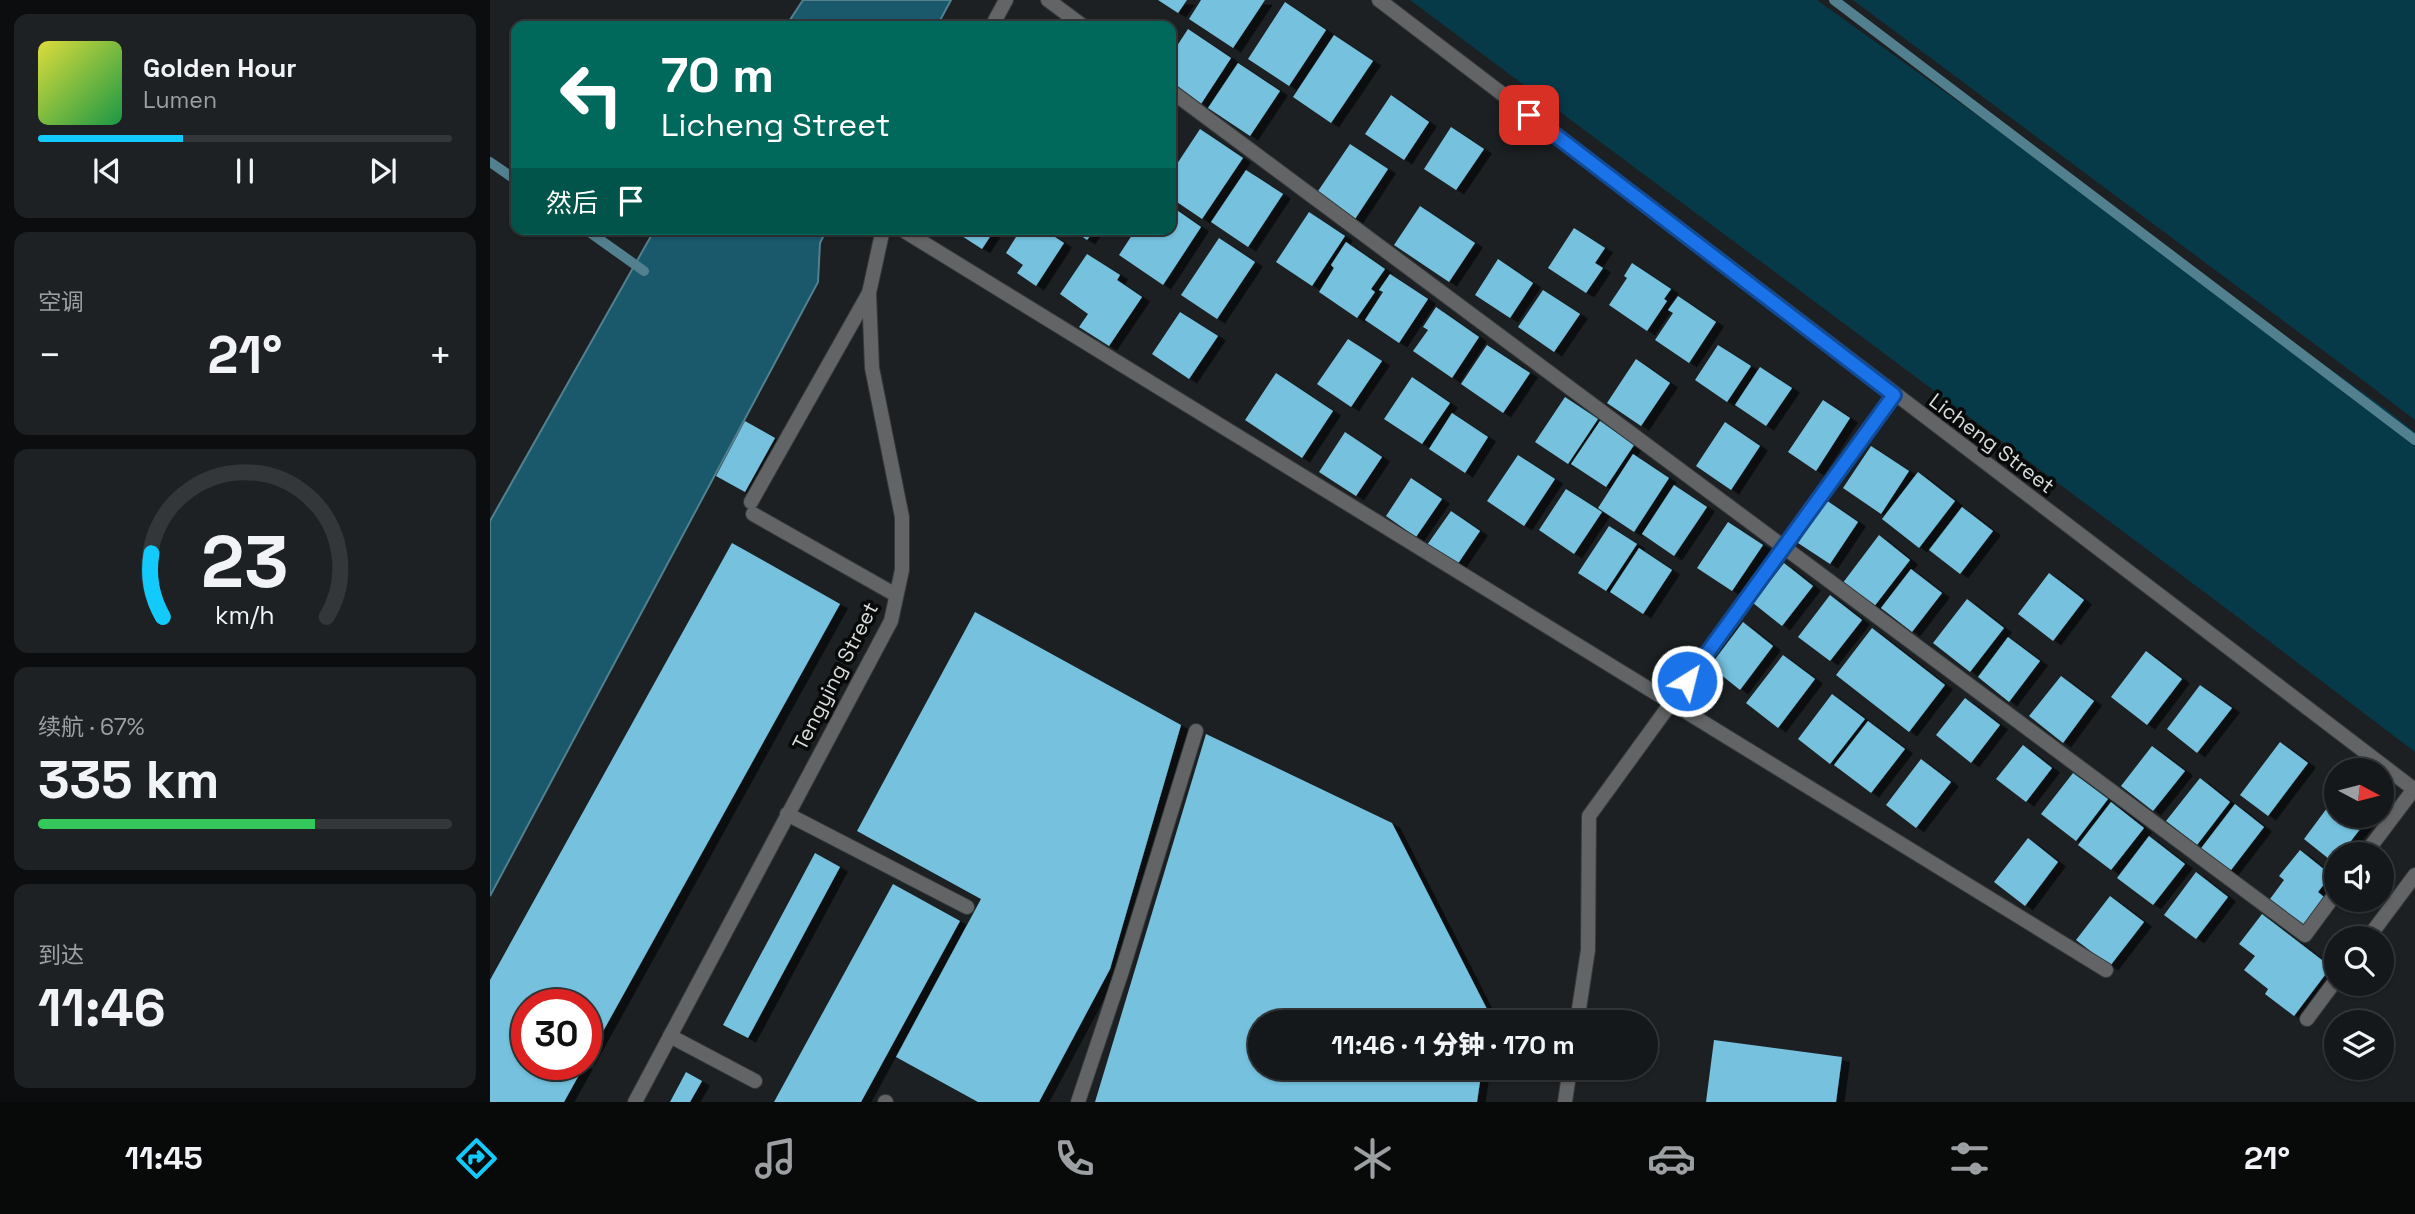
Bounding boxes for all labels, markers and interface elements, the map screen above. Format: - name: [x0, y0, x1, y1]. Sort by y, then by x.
- text: 70 m: [661, 44, 774, 106]
- icon: left: [546, 49, 637, 140]
- text: Golden Hour: [143, 51, 297, 85]
- text: Lumen: [143, 85, 217, 115]
- pin: [1499, 85, 1559, 145]
- icon: arrive: [1510, 96, 1548, 134]
- text: Licheng Street: [661, 105, 890, 145]
- icon: previous: [88, 152, 126, 190]
- icon: pause: [226, 152, 264, 190]
- icon: next: [364, 152, 402, 190]
- icon: arrive: [612, 182, 650, 220]
- text: 然后: [546, 186, 598, 220]
- text: 空调: [38, 287, 84, 317]
- text: 21°: [208, 322, 282, 388]
- text: −: [38, 331, 62, 379]
- text: +: [428, 331, 452, 379]
- street label: Licheng Street: [1924, 387, 2060, 499]
- text: 23: [201, 515, 289, 608]
- street label: Tengying Street: [786, 597, 884, 755]
- text: km/h: [215, 599, 275, 631]
- position arrow: [1650, 644, 1724, 718]
- text: 续航 · 67%: [38, 712, 145, 742]
- text: 335 km: [38, 747, 219, 813]
- north arrow: [2324, 758, 2394, 828]
- map controls: [2324, 758, 2394, 1080]
- button: sound: [2324, 842, 2394, 912]
- button: search: [2324, 926, 2394, 996]
- text: 到达: [38, 940, 84, 970]
- text: 11:46: [38, 975, 166, 1041]
- speed limit sign: 30: [511, 989, 602, 1080]
- button: layers: [2324, 1010, 2394, 1080]
- text: 11:46 · 1 分钟 · 170 m: [1331, 1028, 1575, 1062]
- icon: directions: [452, 1134, 501, 1183]
- icon: music: [751, 1134, 800, 1183]
- icon: phone: [1050, 1134, 1099, 1183]
- icon: climate: [1348, 1134, 1397, 1183]
- icon: car: [1647, 1134, 1696, 1183]
- icon: filters: [1945, 1134, 1994, 1183]
- text: 11:45: [125, 1138, 203, 1178]
- text: 21°: [2244, 1138, 2290, 1178]

